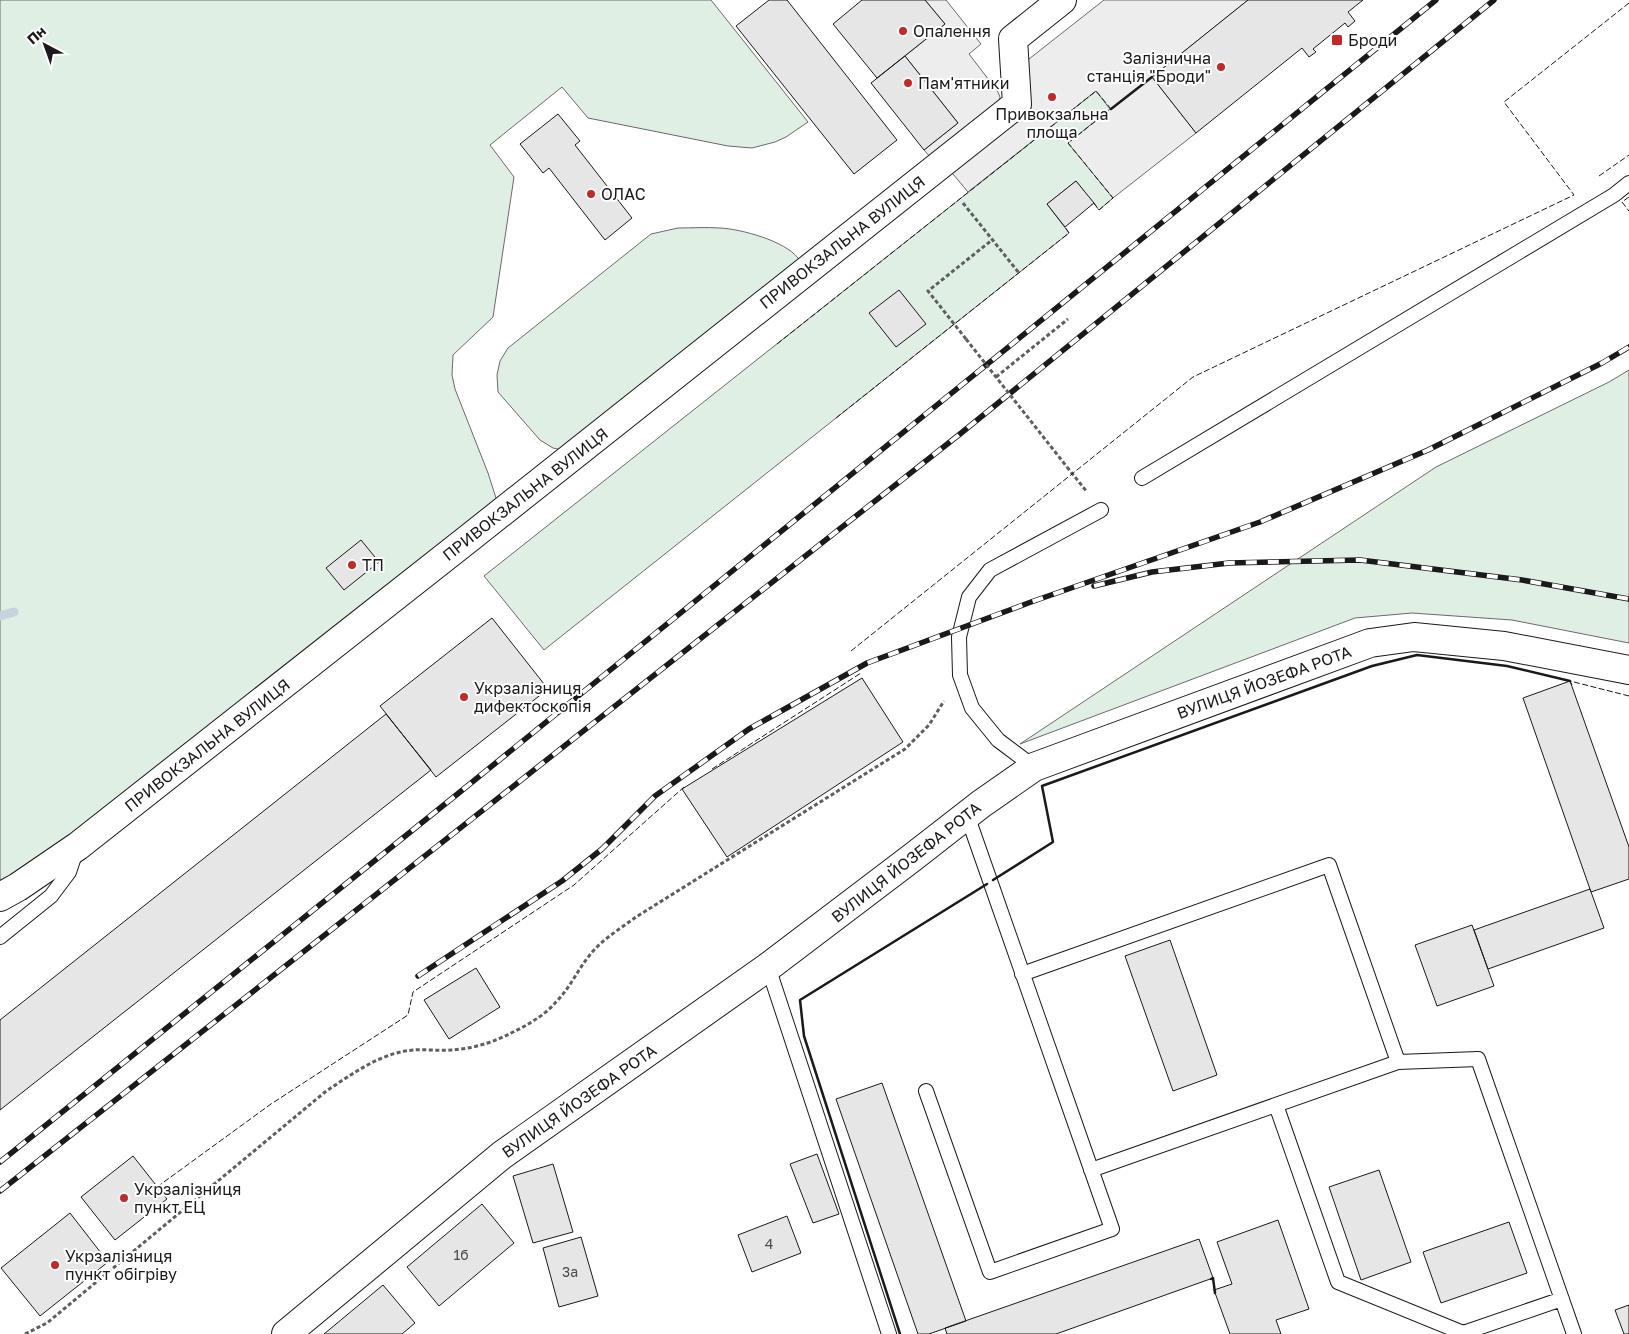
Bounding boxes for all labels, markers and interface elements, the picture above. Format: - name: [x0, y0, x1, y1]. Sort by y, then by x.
- north arrow: [20, 20, 70, 70]
- place label: Опалення: [913, 21, 991, 41]
- text: Пн: [23, 22, 49, 47]
- marker: Опалення: [897, 25, 909, 37]
- place label: Броди: [1348, 30, 1397, 50]
- marker: Броди: [1330, 33, 1344, 47]
- place label: Залізнична станція "Броди": [1087, 48, 1211, 86]
- marker: Залізнична станція "Броди": [1215, 61, 1227, 73]
- place label: Пам'ятники: [918, 73, 1010, 93]
- marker: Пам'ятники: [902, 77, 914, 89]
- marker: Привокзальна площа: [1046, 91, 1058, 103]
- place label: Привокзальна площа: [995, 104, 1109, 142]
- street label: ПРИВОКЗАЛЬНА ВУЛИЦЯ: [755, 171, 929, 313]
- place label: ОЛАС: [601, 184, 646, 204]
- marker: ОЛАС: [585, 188, 597, 200]
- street label: ПРИВОКЗАЛЬНА ВУЛИЦЯ: [438, 423, 612, 565]
- place label: ТП: [362, 555, 384, 575]
- marker: ТП: [346, 559, 358, 571]
- street label: ВУЛИЦЯ ЙОЗЕФА РОТА: [1174, 641, 1354, 723]
- street label: ПРИВОКЗАЛЬНА ВУЛИЦЯ: [120, 674, 294, 816]
- place label: Укрзалізниця дифектоскопія: [474, 678, 591, 716]
- marker: Укрзалізниця дифектоскопія: [458, 691, 470, 703]
- street label: ВУЛИЦЯ ЙОЗЕФА РОТА: [827, 797, 985, 927]
- street label: ВУЛИЦЯ ЙОЗЕФА РОТА: [498, 1040, 660, 1162]
- place label: Укрзалізниця пункт ЕЦ: [134, 1179, 241, 1217]
- marker: Укрзалізниця пункт ЕЦ: [118, 1192, 130, 1204]
- house number: 4: [765, 1235, 773, 1252]
- place label: Укрзалізниця пункт обігріву: [65, 1246, 177, 1284]
- house number: 1б: [453, 1246, 469, 1263]
- marker: Укрзалізниця пункт обігріву: [49, 1259, 61, 1271]
- house number: 3а: [562, 1263, 578, 1280]

